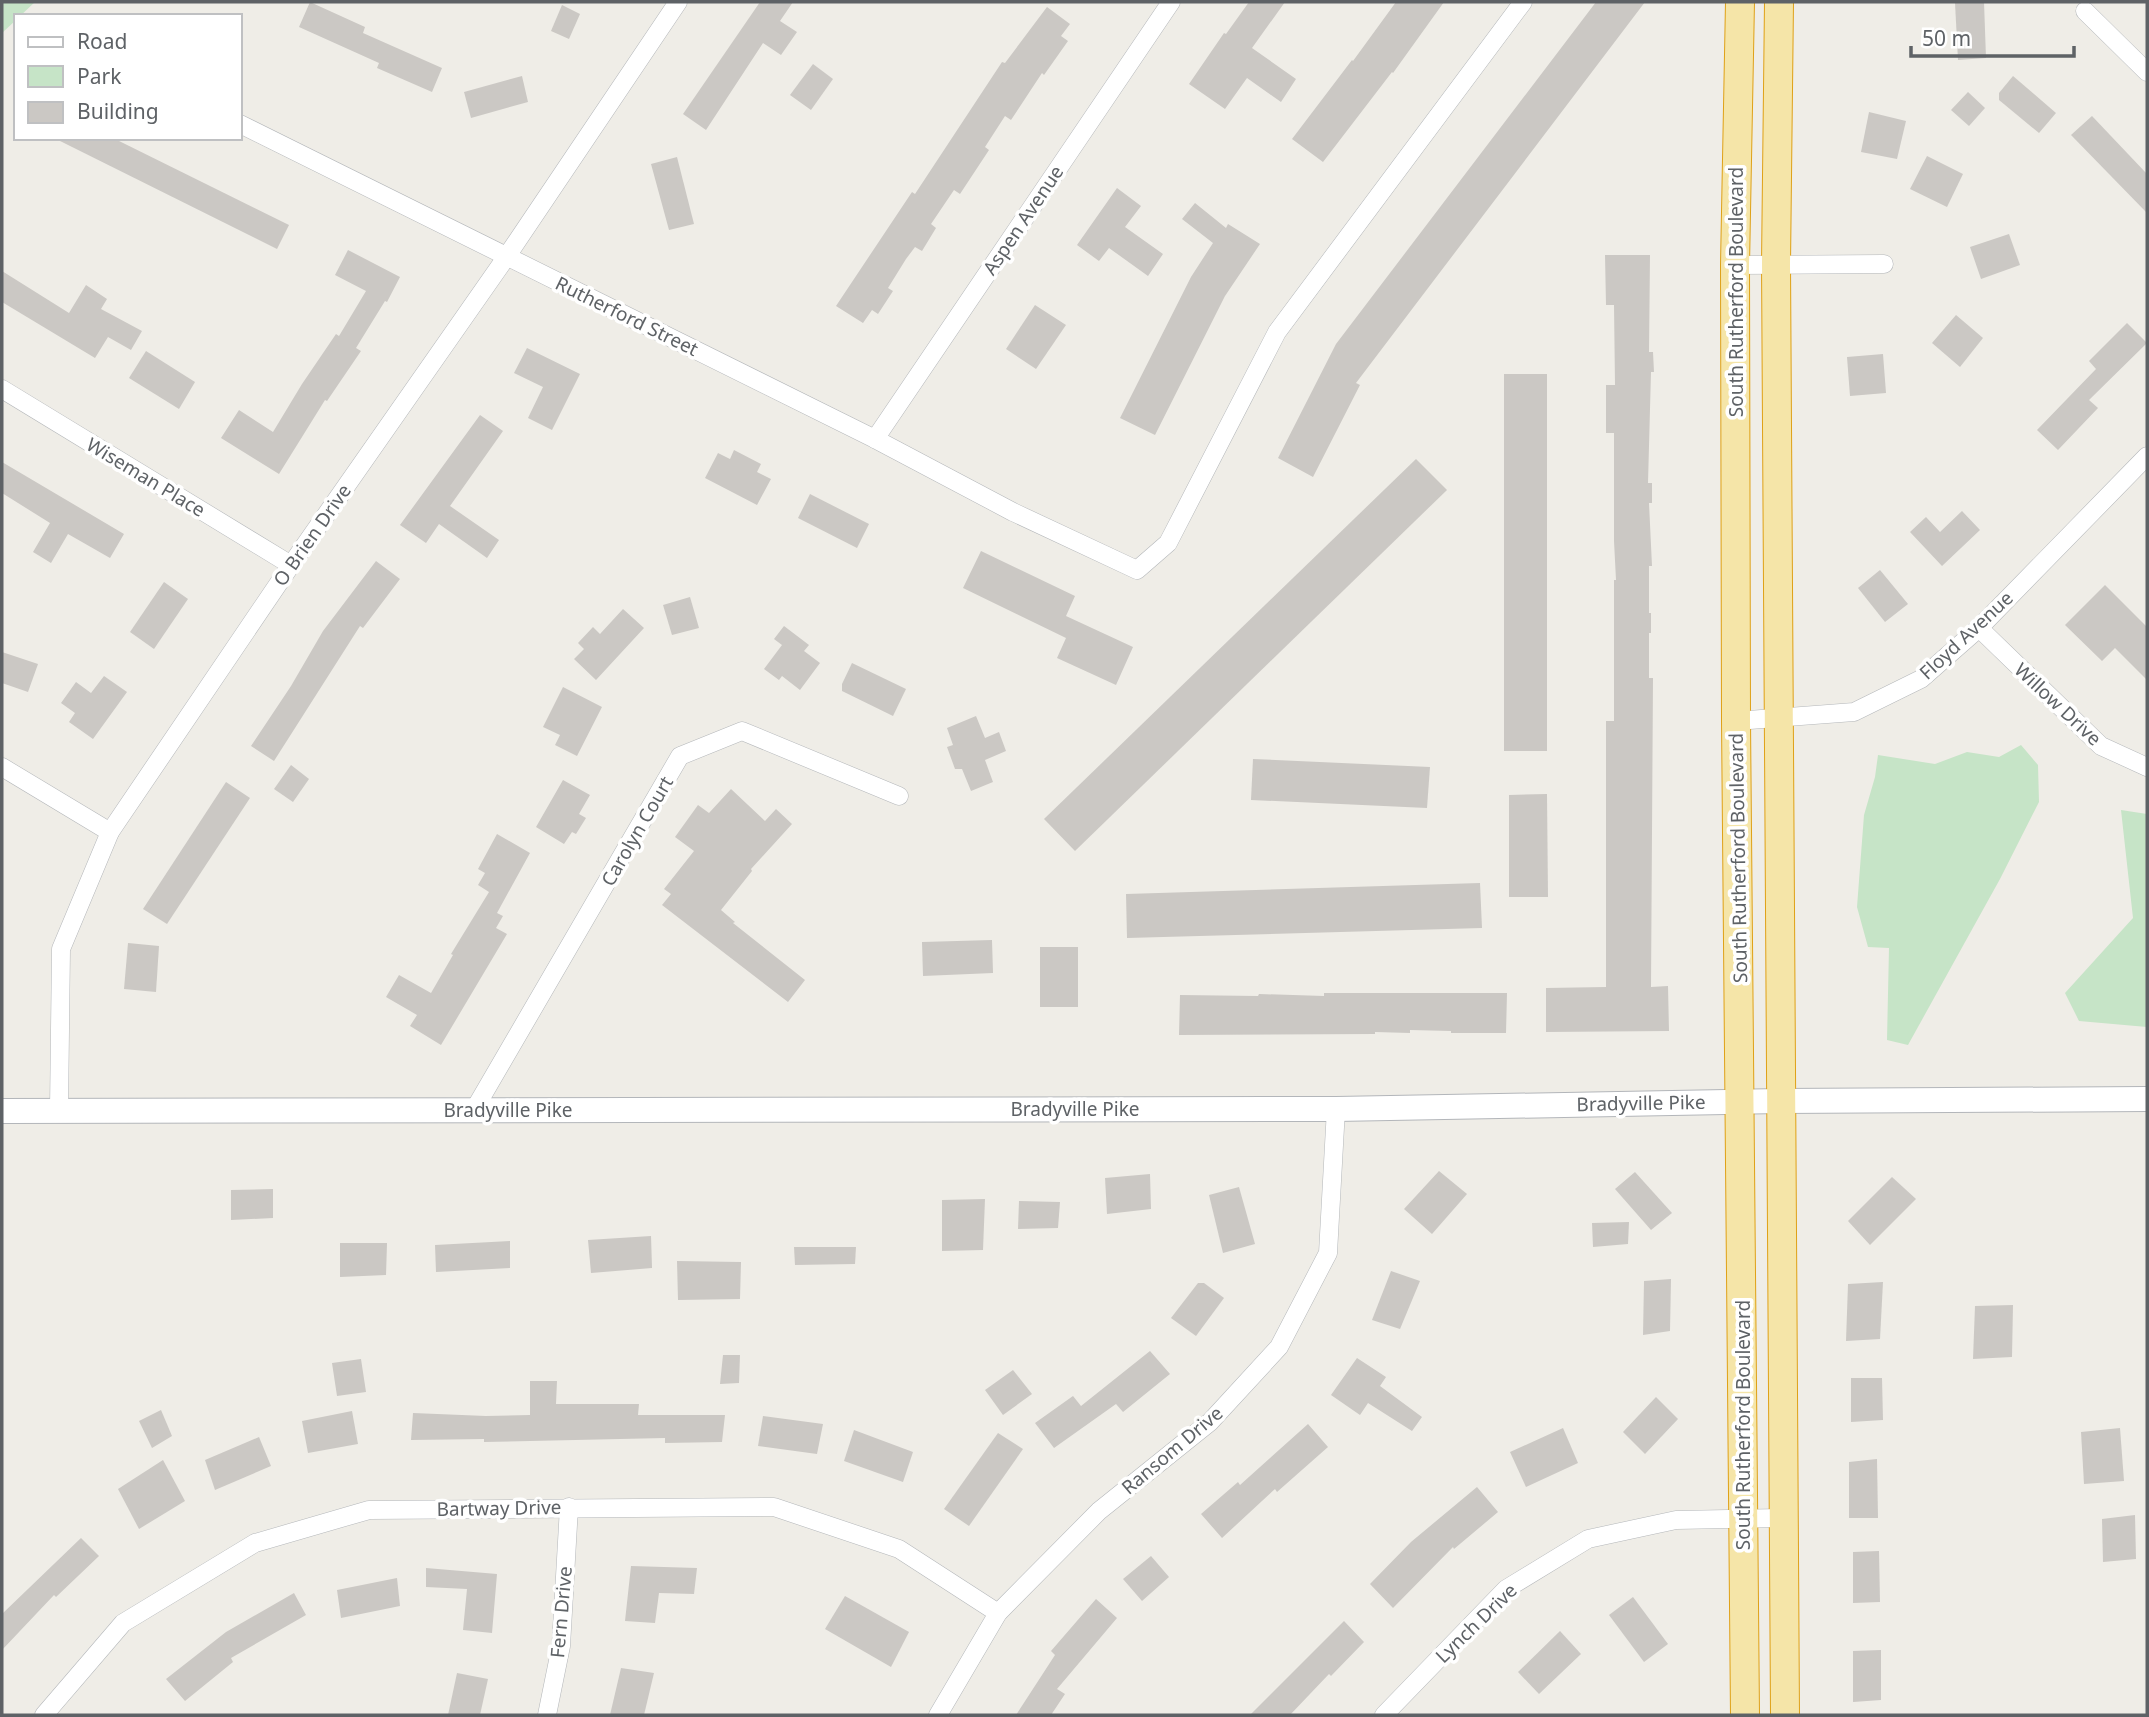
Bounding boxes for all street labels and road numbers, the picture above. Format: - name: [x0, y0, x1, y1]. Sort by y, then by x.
- street label: Aspen Avenue: [977, 160, 1069, 280]
- street label: South Rutherford Boulevard: [1723, 167, 1749, 417]
- street label: Rutherford Street: [551, 270, 703, 362]
- street label: Wiseman Place: [82, 431, 210, 523]
- street label: O Brien Drive: [267, 479, 357, 591]
- street label: Floyd Avenue: [1914, 585, 2018, 685]
- street label: Willow Drive: [2009, 657, 2107, 751]
- street label: South Rutherford Boulevard: [1723, 733, 1753, 983]
- street label: Carolyn Court: [595, 771, 679, 891]
- street label: Bradyville Pike: [1576, 1089, 1706, 1117]
- street label: Bradyville Pike: [1010, 1096, 1140, 1122]
- street label: Bradyville Pike: [443, 1097, 573, 1123]
- street label: South Rutherford Boulevard: [1730, 1300, 1756, 1550]
- street label: Ransom Drive: [1116, 1400, 1228, 1500]
- street label: Bartway Drive: [436, 1494, 562, 1522]
- street label: Fern Drive: [544, 1565, 578, 1659]
- street label: Lynch Drive: [1429, 1577, 1523, 1669]

